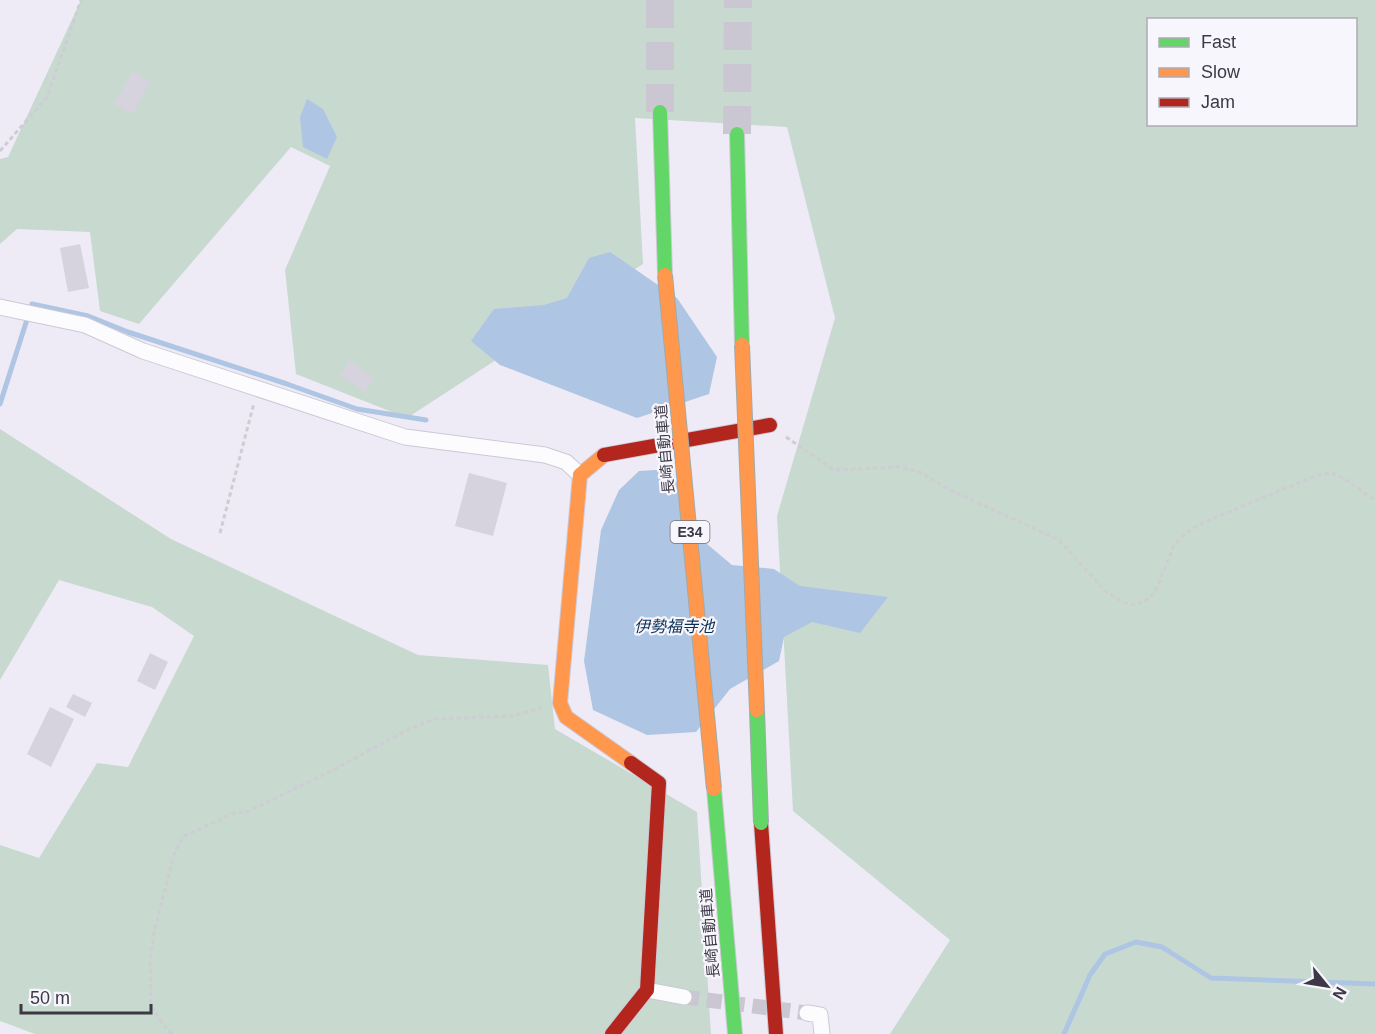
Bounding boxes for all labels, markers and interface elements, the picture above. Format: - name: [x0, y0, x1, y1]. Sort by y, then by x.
- legend: [1147, 18, 1357, 126]
- text: Fast: [1201, 32, 1236, 52]
- text: Slow: [1201, 62, 1241, 82]
- text: Jam: [1201, 92, 1235, 112]
- street label: 長崎自動車道: [652, 403, 677, 495]
- road number: E34: [670, 521, 710, 543]
- water label: 伊勢福寺池: [634, 618, 716, 635]
- street label: 長崎自動車道: [697, 887, 722, 979]
- north arrow: [1297, 956, 1357, 1016]
- scale bar: [21, 977, 152, 1015]
- text: N: [1329, 984, 1350, 1003]
- text: 50 m: [30, 988, 70, 1008]

